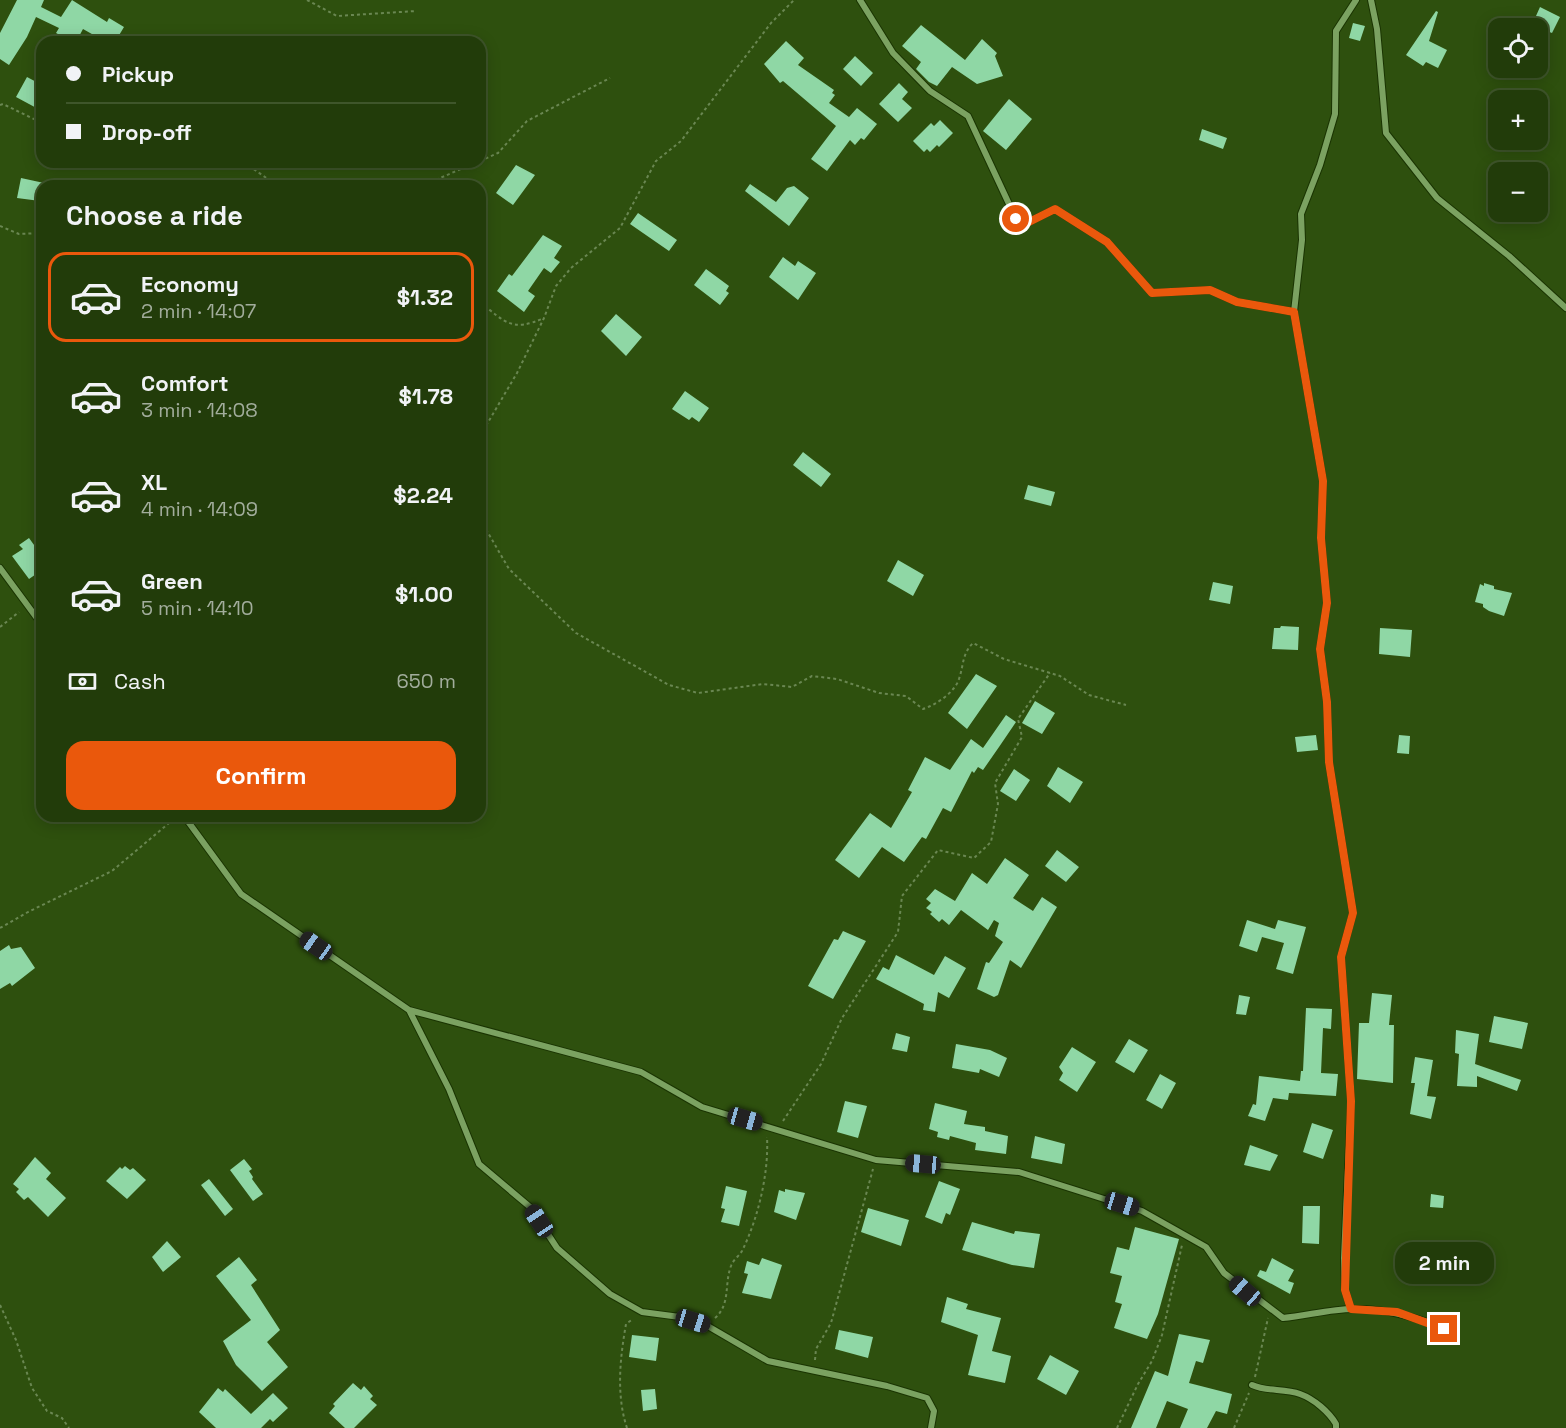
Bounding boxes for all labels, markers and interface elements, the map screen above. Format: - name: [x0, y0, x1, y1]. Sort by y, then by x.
- map controls: [1488, 18, 1548, 222]
- button: locate: [1488, 18, 1548, 78]
- text: Pickup: [102, 60, 174, 88]
- button: +: [1488, 90, 1548, 150]
- text: Drop-off: [102, 118, 192, 146]
- button: −: [1488, 162, 1548, 222]
- text: Choose a ride: [66, 198, 243, 233]
- route start: [1002, 205, 1029, 232]
- icon: car: [69, 270, 123, 324]
- text: Economy: [141, 270, 239, 298]
- text: $1.32: [397, 283, 453, 311]
- text: 2 min · 14:07: [141, 298, 256, 324]
- icon: car: [69, 369, 123, 423]
- text: Comfort: [141, 369, 229, 397]
- text: $1.78: [399, 382, 453, 410]
- text: 3 min · 14:08: [141, 397, 258, 423]
- icon: car: [69, 468, 123, 522]
- text: XL: [141, 468, 167, 496]
- text: $2.24: [393, 481, 453, 509]
- text: 4 min · 14:09: [141, 496, 258, 522]
- icon: car: [69, 567, 123, 621]
- text: Green: [141, 567, 203, 595]
- text: $1.00: [395, 580, 453, 608]
- text: 5 min · 14:10: [141, 595, 254, 621]
- icon: cash: [66, 665, 99, 698]
- text: Cash: [114, 667, 166, 695]
- text: 650 m: [397, 668, 456, 694]
- button: Confirm: [66, 741, 456, 810]
- car: [296, 928, 336, 964]
- car: [725, 1105, 765, 1133]
- car: [904, 1153, 942, 1175]
- car: [1102, 1190, 1142, 1218]
- car: [521, 1201, 557, 1241]
- callout: 2 min: [1394, 1242, 1494, 1284]
- text: 2 min: [1419, 1250, 1470, 1276]
- car: [1226, 1272, 1264, 1310]
- car: [673, 1307, 713, 1335]
- route end: [1430, 1315, 1457, 1342]

